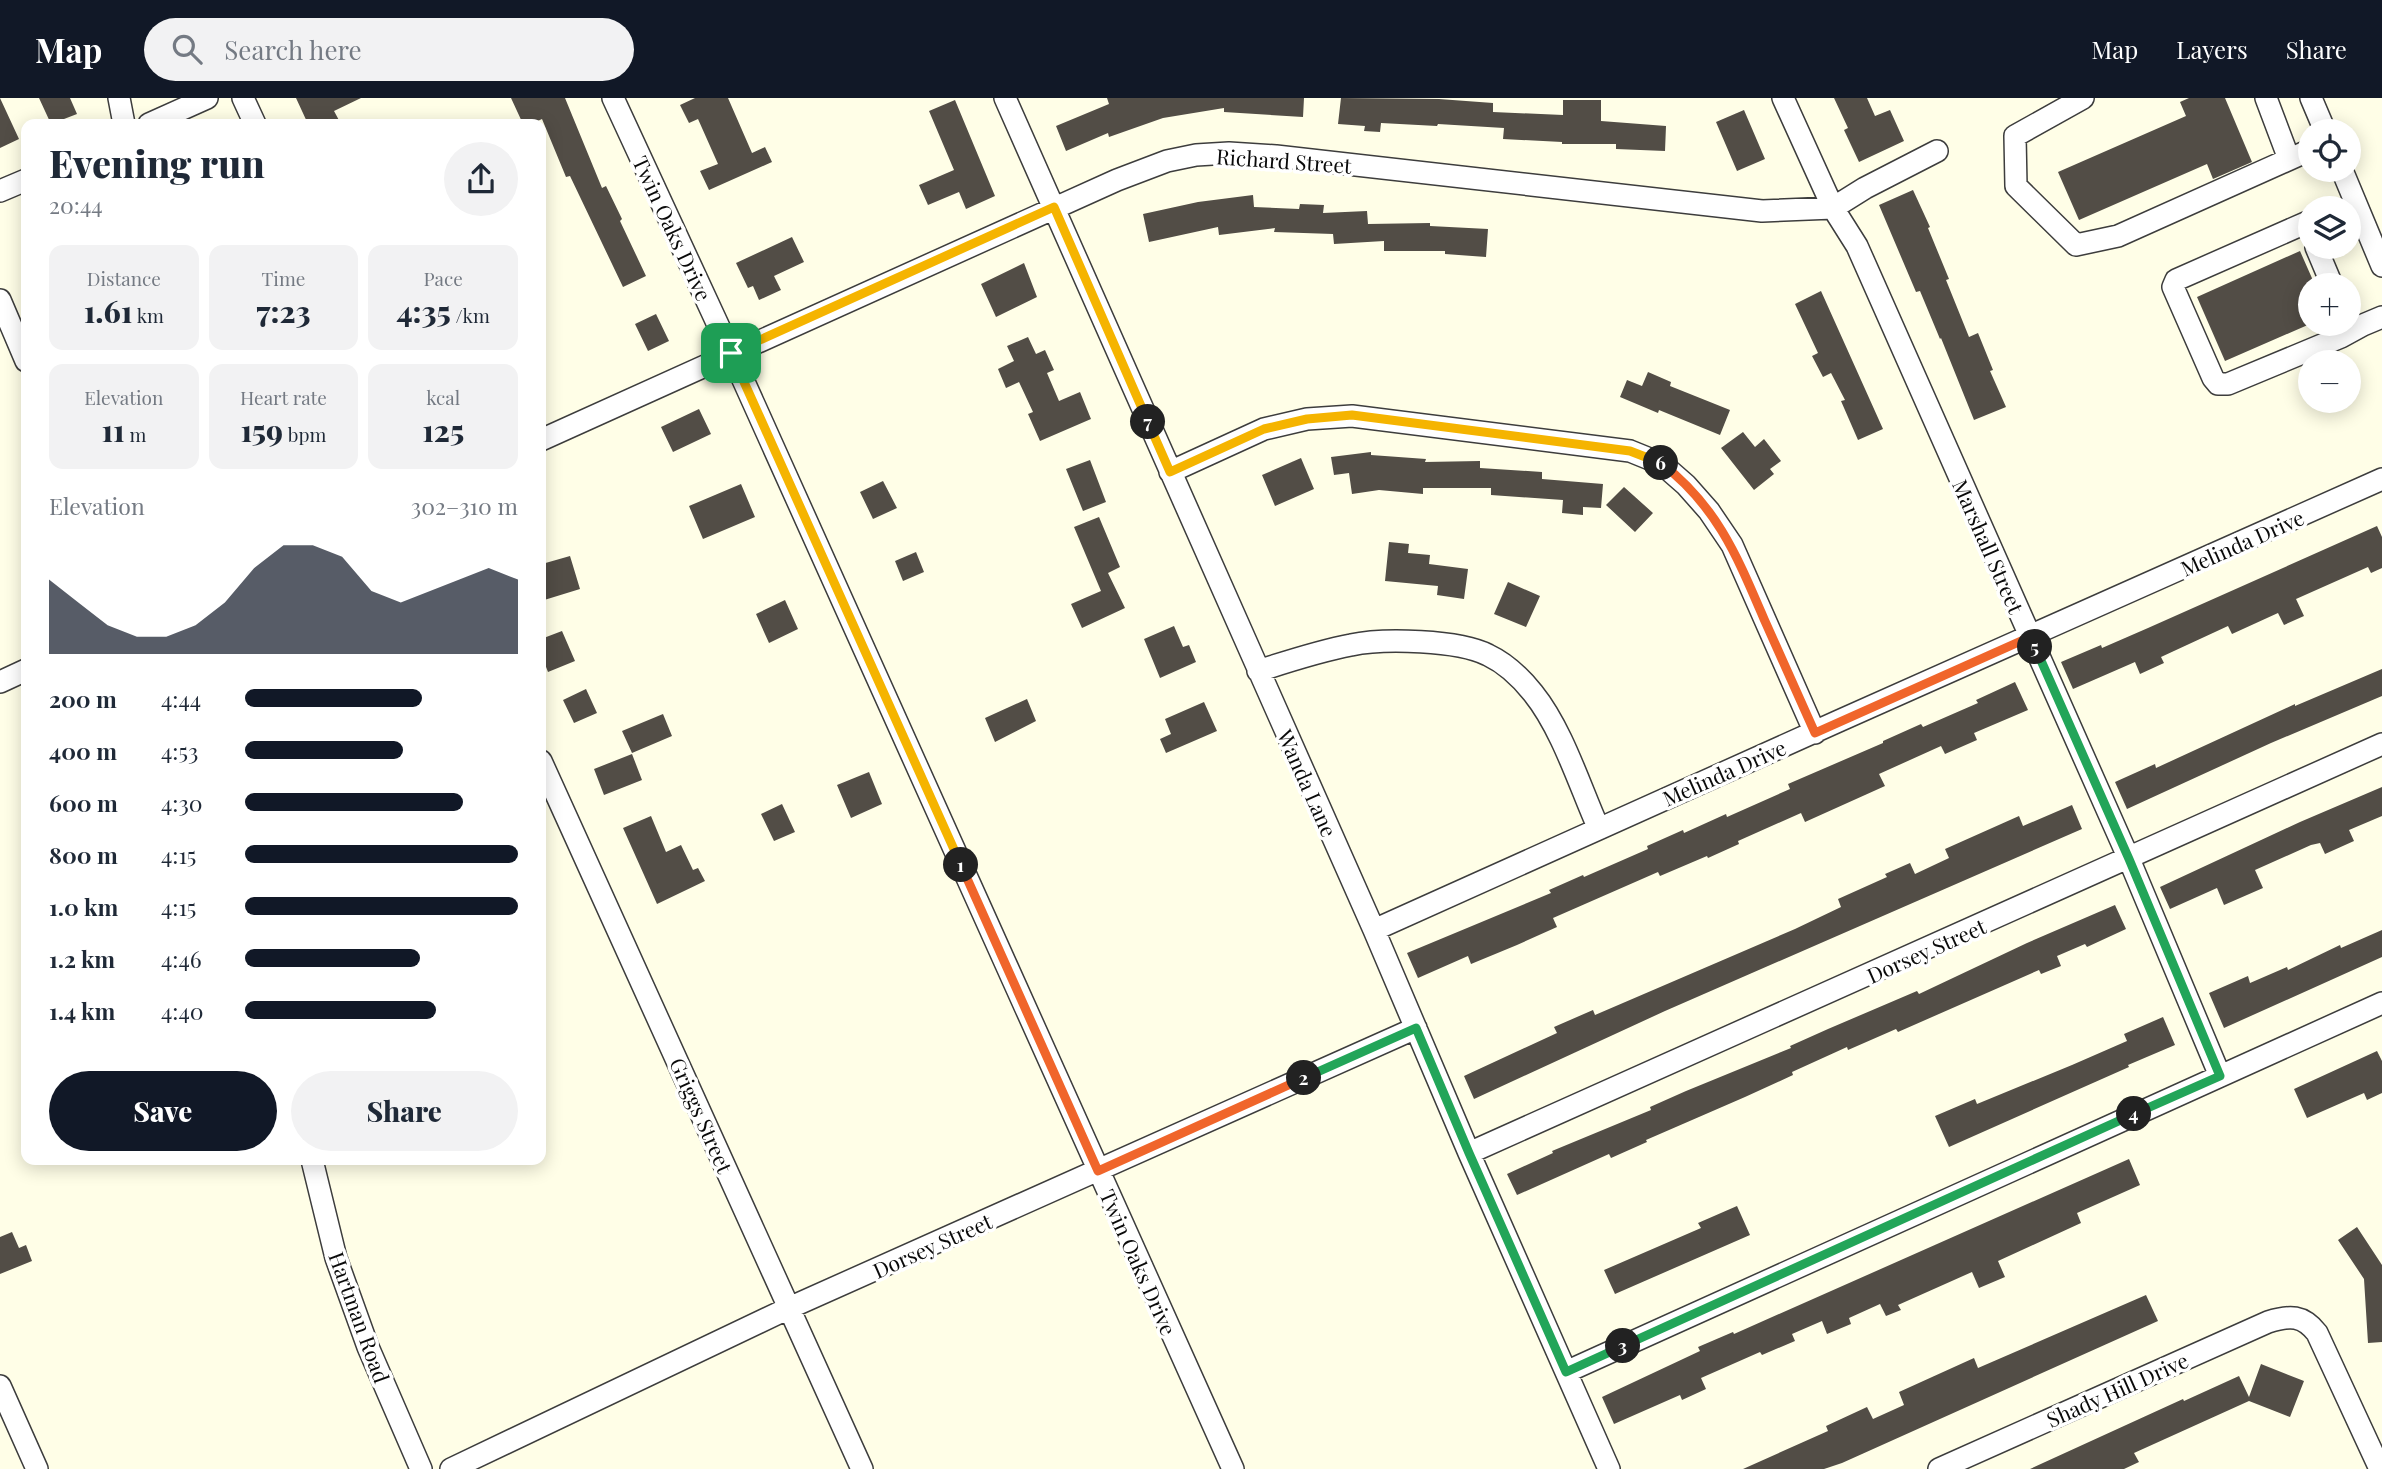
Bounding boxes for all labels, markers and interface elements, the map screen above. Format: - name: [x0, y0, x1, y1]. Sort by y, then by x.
- search box: [144, 18, 634, 81]
- text: Map: [35, 27, 102, 71]
- icon: search: [168, 30, 206, 68]
- text: Search here: [224, 32, 362, 67]
- text: Map: [2092, 33, 2138, 65]
- text: Layers: [2176, 33, 2248, 65]
- text: Share: [2286, 33, 2347, 65]
- map controls: [2298, 119, 2361, 413]
- button: locate: [2298, 119, 2361, 182]
- text: Evening run: [49, 137, 265, 188]
- street label: Richard Street: [1215, 141, 1353, 179]
- button: share: [444, 142, 518, 216]
- street label: Twin Oaks Drive: [627, 151, 719, 305]
- text: 20:44: [49, 189, 103, 220]
- button: layers: [2298, 196, 2361, 259]
- text: Distance: [87, 265, 161, 291]
- text: Time: [262, 265, 305, 291]
- text: Pace: [424, 265, 463, 291]
- button: +: [2298, 273, 2361, 336]
- text: 1.61: [84, 291, 133, 331]
- text: 7:23: [256, 291, 311, 331]
- text: 4:35: [396, 291, 451, 331]
- text: km: [133, 302, 164, 328]
- text: /km: [451, 302, 490, 328]
- pin: [701, 323, 761, 383]
- icon: arrive: [712, 334, 750, 372]
- button: −: [2298, 350, 2361, 413]
- text: Elevation: [84, 384, 163, 410]
- text: Heart rate: [240, 384, 327, 410]
- text: kcal: [426, 384, 460, 410]
- pin: 7: [1130, 404, 1166, 440]
- text: 7: [1143, 408, 1152, 434]
- text: 11: [101, 410, 125, 450]
- text: 159: [241, 410, 283, 450]
- text: 125: [422, 410, 464, 450]
- text: m: [125, 421, 146, 447]
- text: bpm: [283, 421, 326, 447]
- pin: 6: [1644, 446, 1678, 480]
- text: 6: [1655, 449, 1666, 475]
- street label: Marshall Street: [1947, 475, 2031, 618]
- text: Elevation: [49, 490, 145, 521]
- text: 302–310 m: [411, 490, 518, 521]
- street label: Melinda Drive: [2176, 502, 2308, 582]
- pin: 5: [2018, 630, 2052, 664]
- text: 5: [2030, 633, 2039, 659]
- text: 200 m: [49, 683, 117, 714]
- text: 4:44: [161, 683, 201, 714]
- street label: Wanda Lane: [1272, 724, 1344, 841]
- street label: Melinda Drive: [1658, 732, 1790, 812]
- text: 400 m: [49, 735, 117, 766]
- text: 4:53: [161, 735, 198, 766]
- text: 600 m: [49, 787, 118, 818]
- text: 4:30: [161, 787, 203, 818]
- text: 800 m: [49, 839, 118, 870]
- text: 4:15: [161, 839, 196, 870]
- pin: 1: [944, 848, 978, 882]
- text: 1: [957, 851, 964, 877]
- text: 1.0 km: [49, 891, 118, 922]
- text: 4:15: [161, 891, 196, 922]
- street label: Dorsey Street: [1862, 911, 1990, 989]
- text: 1.2 km: [49, 943, 115, 974]
- text: 4:46: [161, 943, 202, 974]
- text: 1.4 km: [49, 995, 115, 1026]
- text: 4:40: [161, 995, 204, 1026]
- street label: Griggs Street: [664, 1053, 740, 1178]
- pin: 2: [1286, 1060, 1322, 1096]
- text: 2: [1299, 1064, 1308, 1090]
- button: Save: [49, 1071, 277, 1151]
- button: Share: [291, 1071, 518, 1151]
- pin: 4: [2116, 1096, 2152, 1132]
- text: 4: [2128, 1100, 2139, 1126]
- street label: Twin Oaks Drive: [1094, 1185, 1184, 1339]
- street label: Dorsey Street: [868, 1206, 996, 1284]
- street label: Hartman Road: [323, 1248, 397, 1386]
- pin: 3: [1606, 1328, 1640, 1364]
- text: 3: [1618, 1332, 1627, 1358]
- street label: Shady Hill Drive: [2042, 1345, 2192, 1433]

